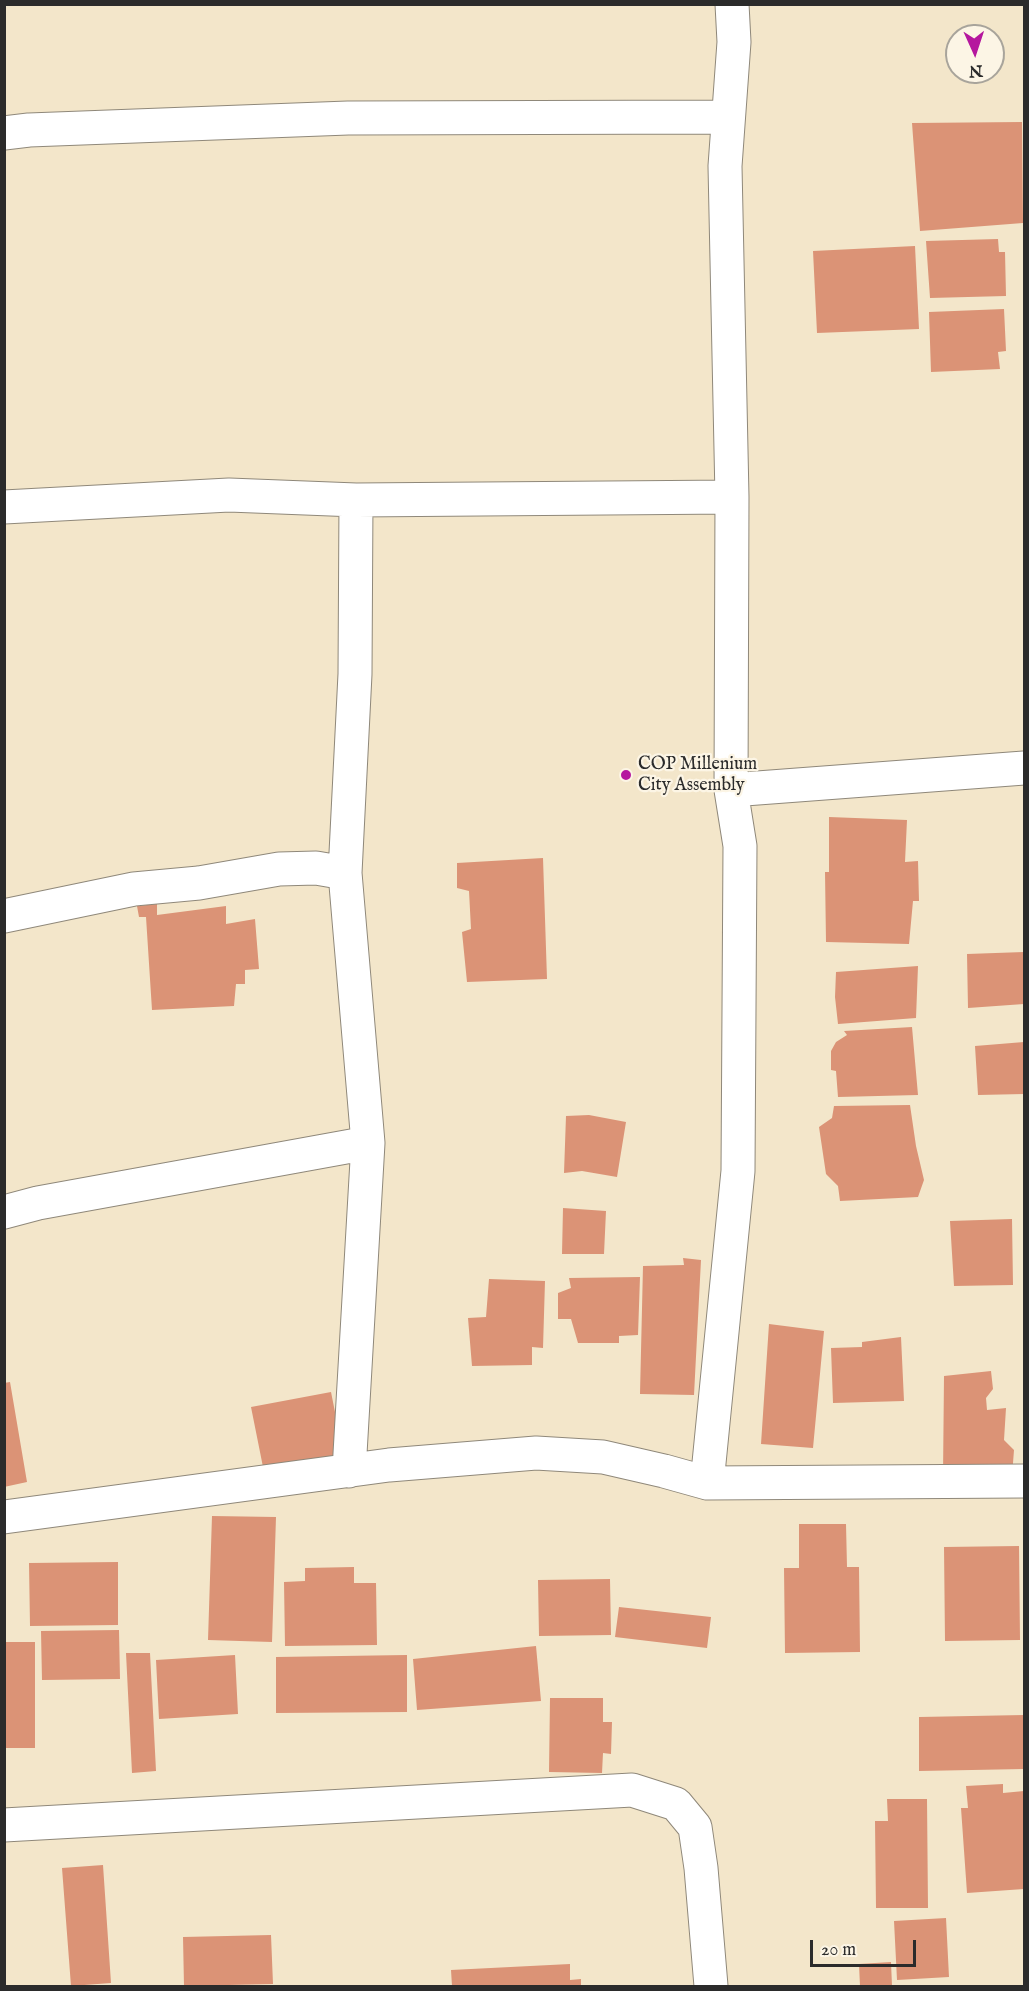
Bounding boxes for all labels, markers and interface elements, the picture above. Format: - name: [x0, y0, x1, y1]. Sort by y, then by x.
- north arrow: [945, 24, 1005, 84]
- text: N: [968, 60, 983, 80]
- place label: COP Millenium City Assembly: [638, 754, 757, 796]
- marker: COP Millenium City Assembly: [619, 768, 633, 782]
- scale bar: [813, 1928, 920, 1966]
- text: 20 m: [821, 1939, 856, 1962]

